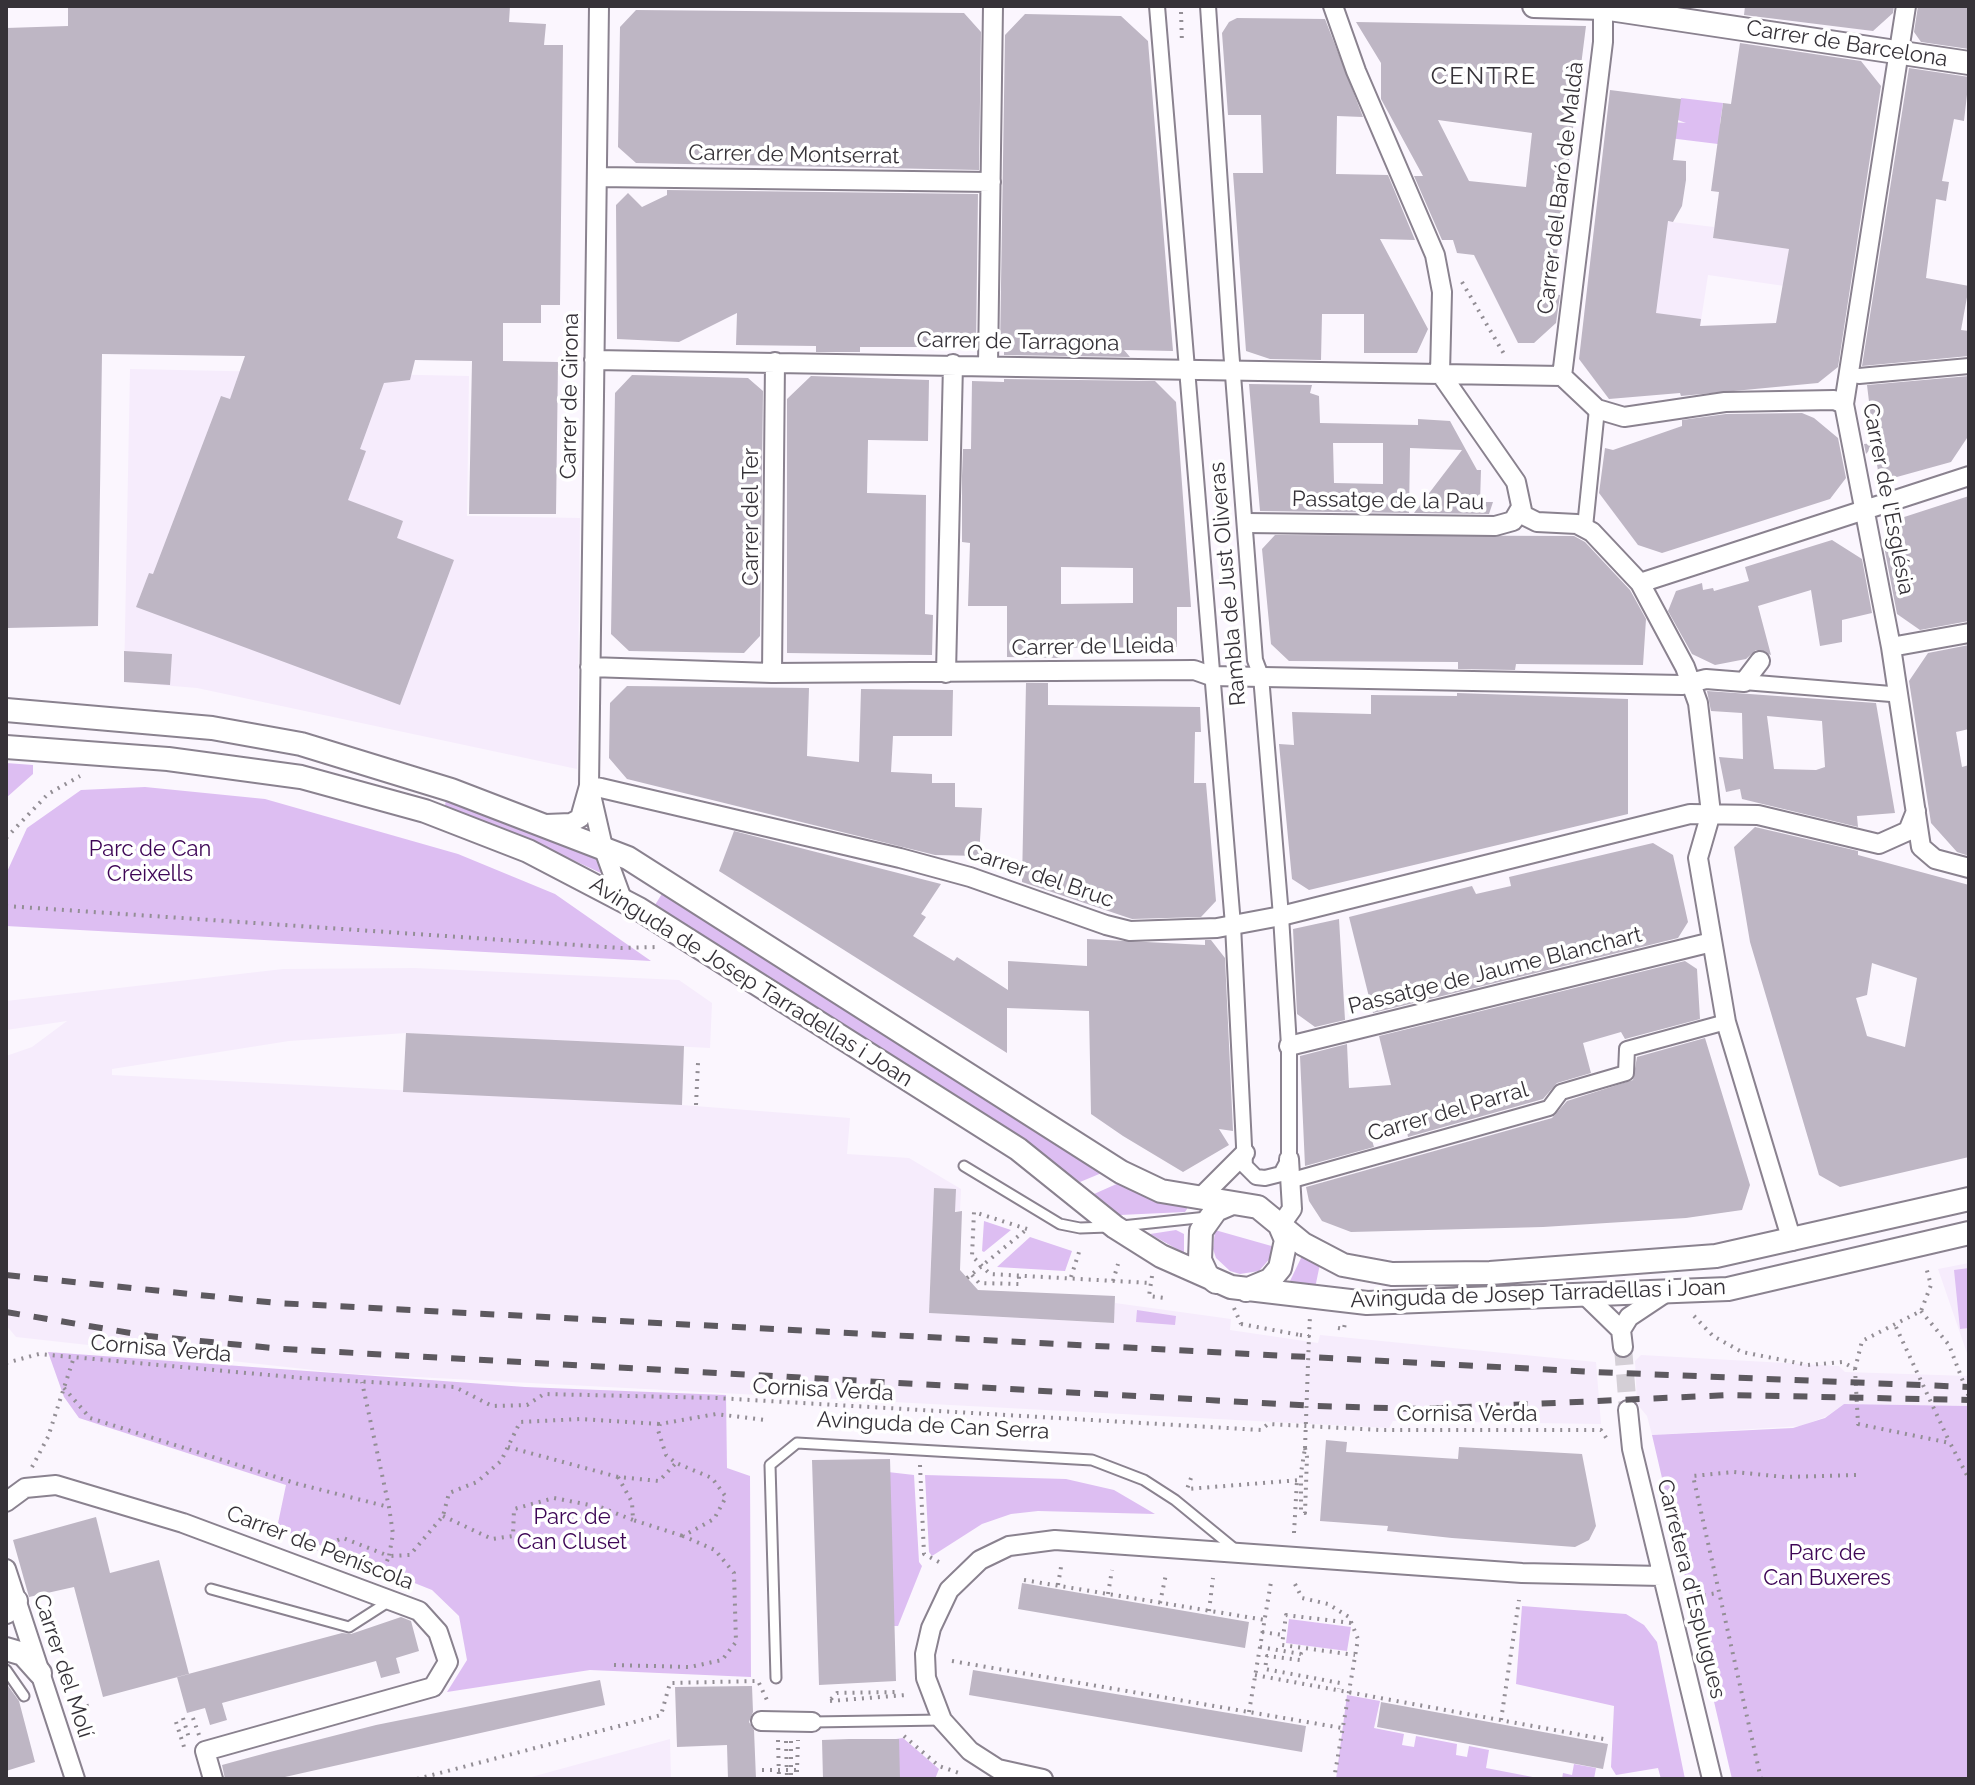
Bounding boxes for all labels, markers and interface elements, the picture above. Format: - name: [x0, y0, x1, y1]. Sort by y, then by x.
- street label: Carrer de Barcelona: [1744, 15, 1950, 73]
- street label: Carrer del Baró de Maldà: [1532, 60, 1590, 316]
- district label: CENTRE: [1431, 63, 1537, 91]
- street label: Carrer de Montserrat: [688, 140, 900, 170]
- street label: Carrer de Girona: [555, 313, 585, 479]
- street label: Carrer de Tarragona: [916, 327, 1120, 357]
- street label: Carrer de l'Església: [1856, 401, 1920, 597]
- street label: Carrer del Ter: [738, 448, 764, 586]
- street label: Rambla de Just Oliveras: [1204, 461, 1252, 707]
- street label: Passatge de la Pau: [1292, 486, 1484, 516]
- street label: Carrer de Lleida: [1011, 632, 1175, 662]
- park label: Parc de Can Creixells: [89, 836, 211, 888]
- street label: Carrer del Bruc: [963, 838, 1117, 914]
- street label: Avinguda de Josep Tarradellas i Joan: [585, 871, 917, 1093]
- street label: Passatge de Jaume Blanchart: [1345, 922, 1645, 1020]
- street label: Carrer del Parral: [1365, 1076, 1531, 1148]
- street label: Avinguda de Josep Tarradellas i Joan: [1350, 1274, 1726, 1314]
- street label: Cornisa Verda: [90, 1330, 232, 1368]
- street label: Cornisa Verda: [752, 1373, 894, 1407]
- street label: Cornisa Verda: [1396, 1401, 1538, 1427]
- street label: Avinguda de Can Serra: [816, 1407, 1050, 1445]
- street label: Carretera d'Esplugues: [1651, 1477, 1731, 1701]
- street label: Carrer de Peníscola: [223, 1500, 417, 1596]
- park label: Parc de Can Cluset: [517, 1504, 627, 1556]
- park label: Parc de Can Buxeres: [1763, 1540, 1891, 1592]
- street label: Carrer del Molí: [27, 1591, 99, 1741]

